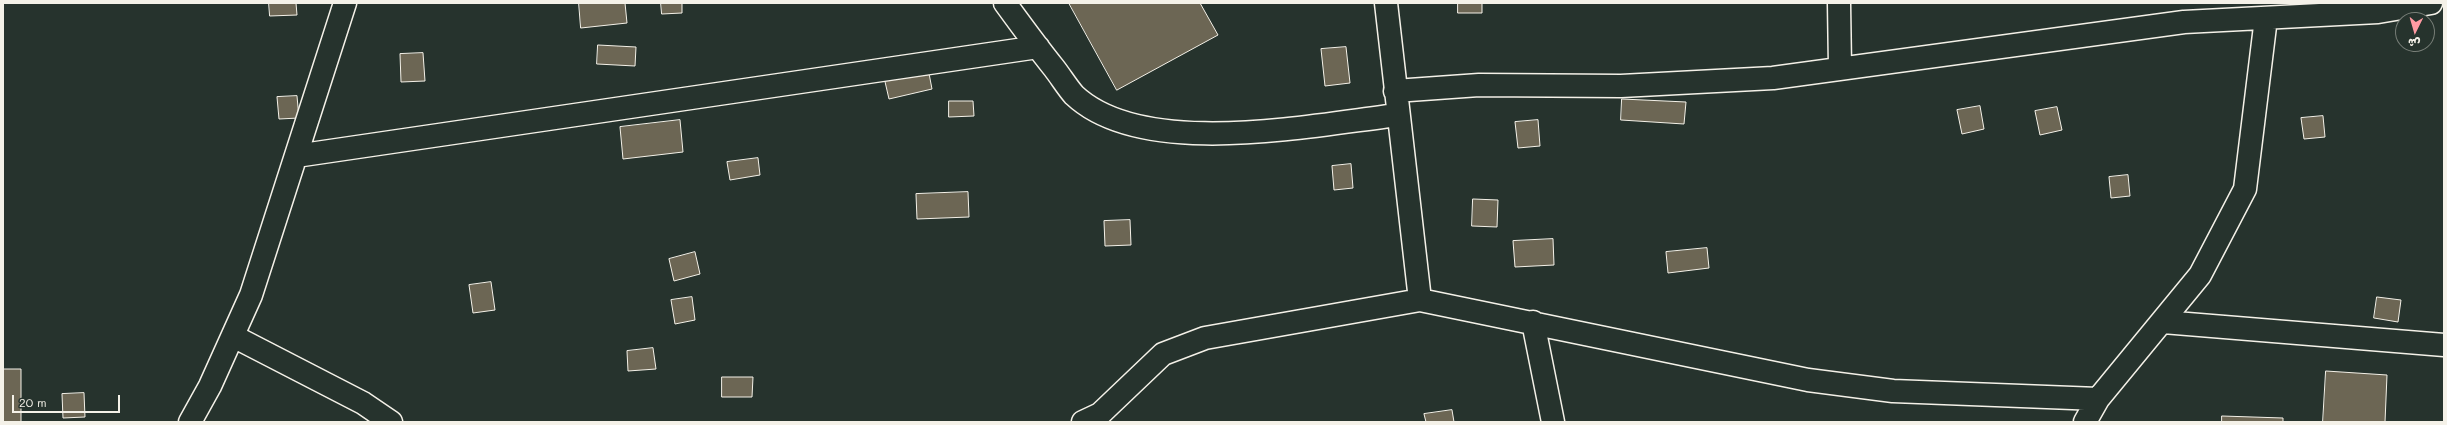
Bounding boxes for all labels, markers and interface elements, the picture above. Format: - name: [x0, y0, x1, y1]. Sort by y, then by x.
- north arrow: [2395, 12, 2435, 52]
- text: ش: [2407, 35, 2421, 51]
- scale bar: [14, 387, 122, 413]
- text: 20 m: [19, 394, 47, 410]

